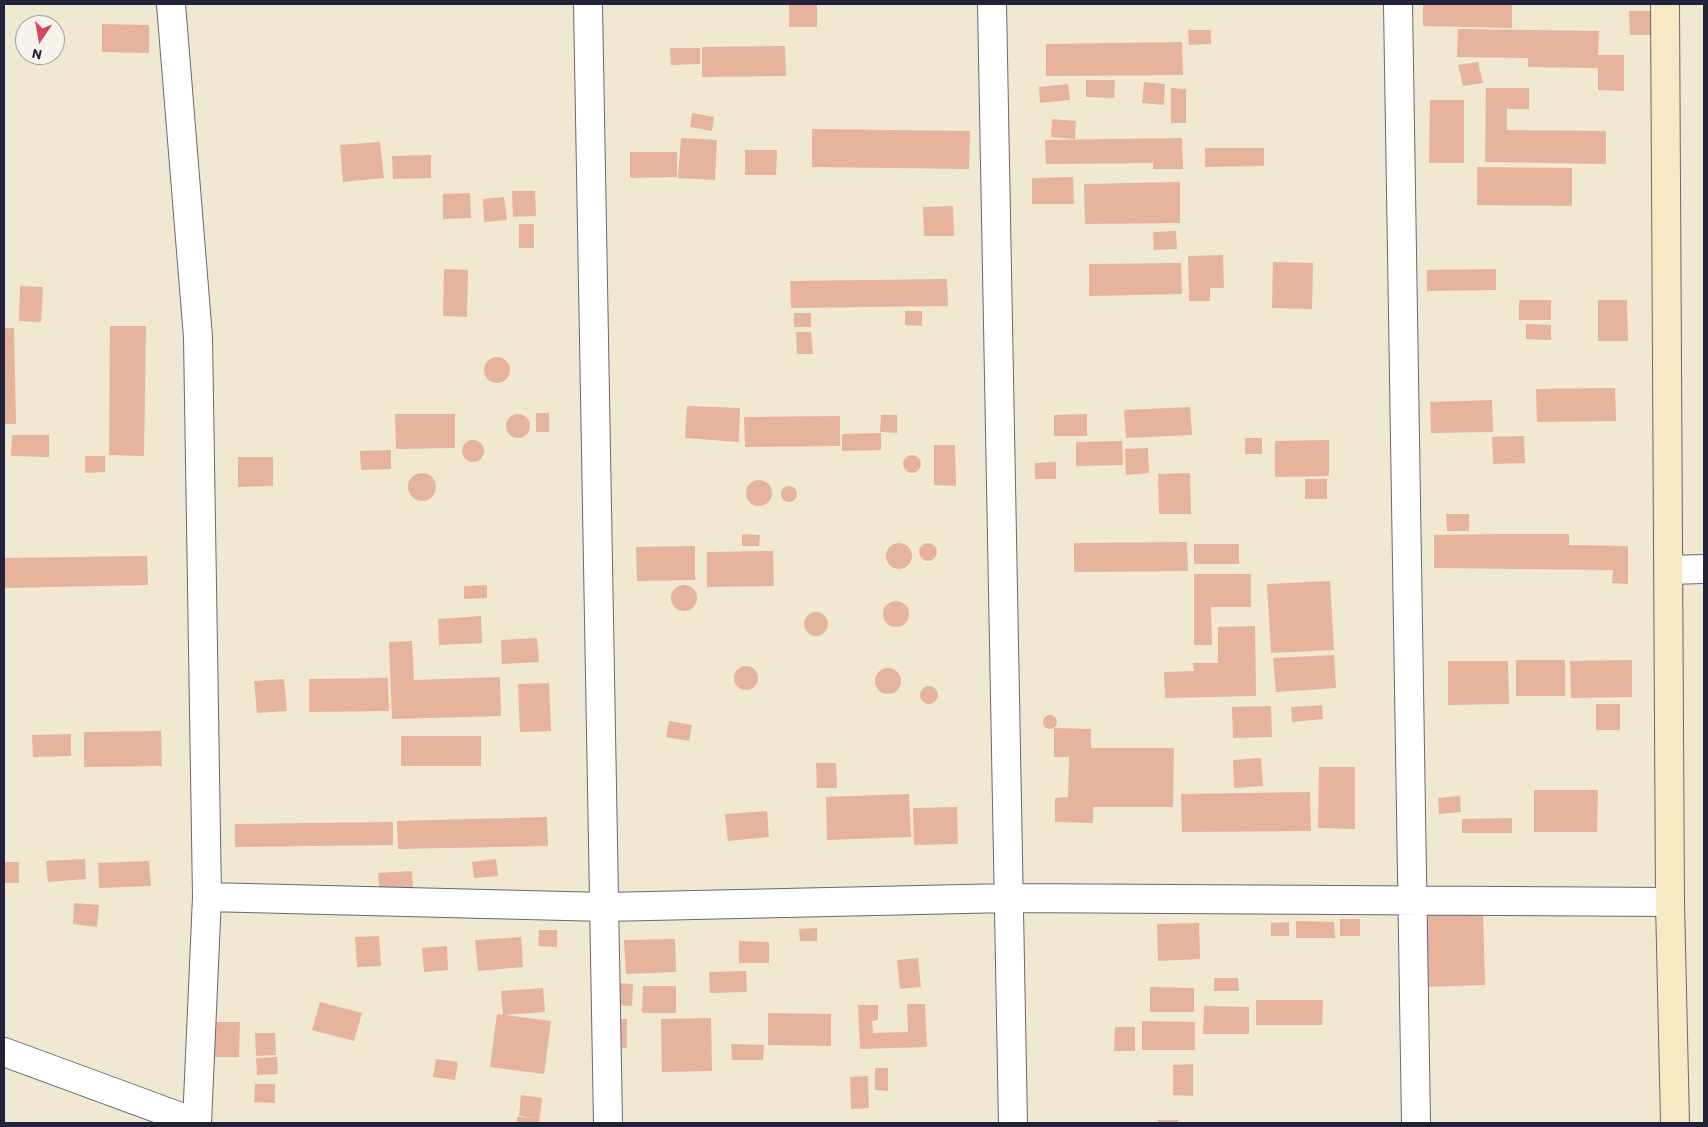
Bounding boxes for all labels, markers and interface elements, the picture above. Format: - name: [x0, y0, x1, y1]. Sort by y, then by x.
- north arrow: [15, 15, 65, 65]
- text: N: [31, 45, 43, 63]

